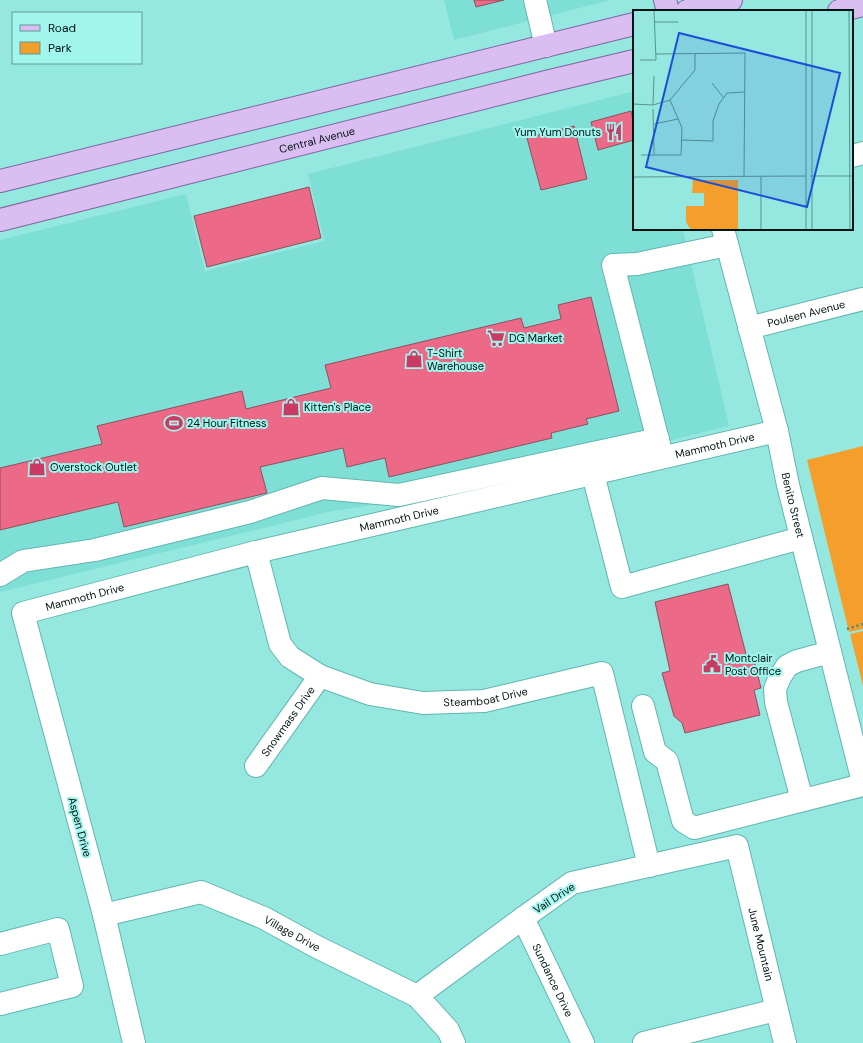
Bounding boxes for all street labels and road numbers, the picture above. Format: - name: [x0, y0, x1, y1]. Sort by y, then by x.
- street label: Central Avenue: [278, 124, 356, 156]
- street label: Poulsen Avenue: [766, 297, 847, 330]
- street label: Mammoth Drive: [674, 429, 756, 461]
- street label: Benito Street: [779, 471, 808, 539]
- street label: Mammoth Drive: [358, 503, 440, 535]
- street label: Mammoth Drive: [44, 580, 126, 614]
- street label: Snowmass Drive: [258, 683, 318, 759]
- street label: Steamboat Drive: [443, 684, 529, 709]
- street label: Aspen Drive: [65, 796, 95, 858]
- street label: Vail Drive: [531, 879, 577, 917]
- street label: June Mountain: [745, 906, 777, 982]
- street label: Village Drive: [262, 912, 323, 954]
- street label: Sundance Drive: [529, 941, 576, 1019]

